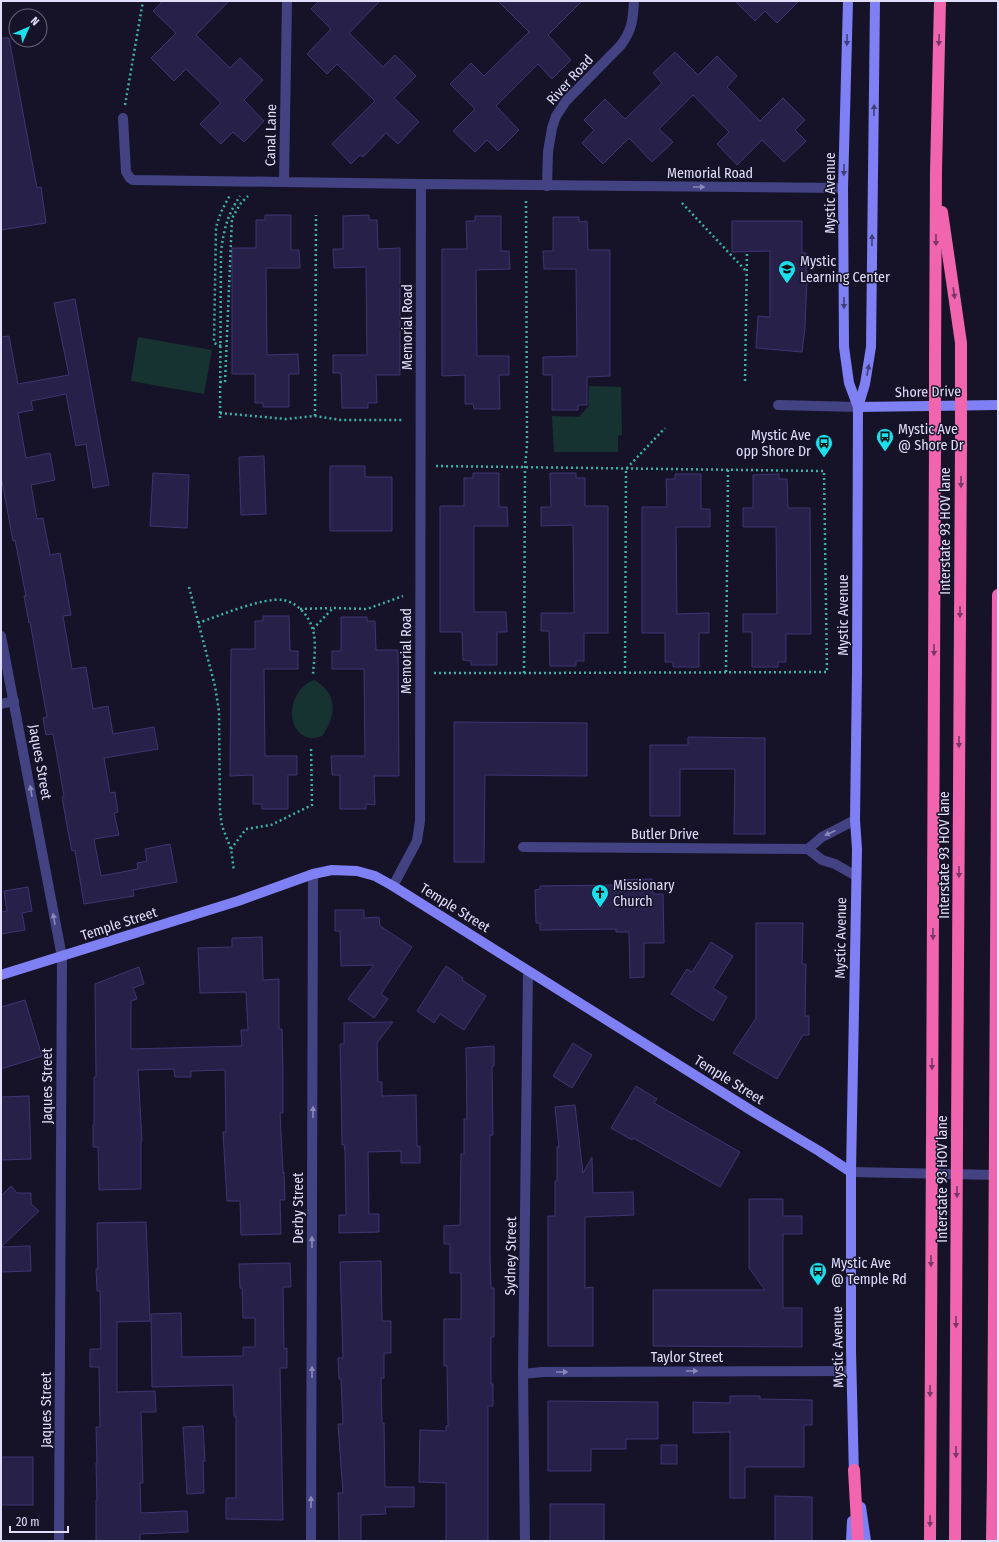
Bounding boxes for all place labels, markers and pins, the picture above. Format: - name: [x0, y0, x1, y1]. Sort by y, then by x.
- place label: Mystic Learning Center: [800, 253, 890, 286]
- school or university icon: Mystic Learning Center: [777, 259, 797, 284]
- place label: Mystic Ave @ Shore Dr: [898, 421, 964, 454]
- place label: Mystic Ave opp Shore Dr: [736, 427, 811, 460]
- bus stop icon: Mystic Ave @ Shore Dr: [875, 427, 895, 452]
- bus stop icon: Mystic Ave opp Shore Dr: [814, 433, 834, 458]
- place label: Missionary Church: [613, 877, 675, 910]
- church icon: Missionary Church: [590, 883, 610, 908]
- place label: Mystic Ave @ Temple Rd: [831, 1255, 907, 1288]
- bus stop icon: Mystic Ave @ Temple Rd: [808, 1261, 828, 1286]

